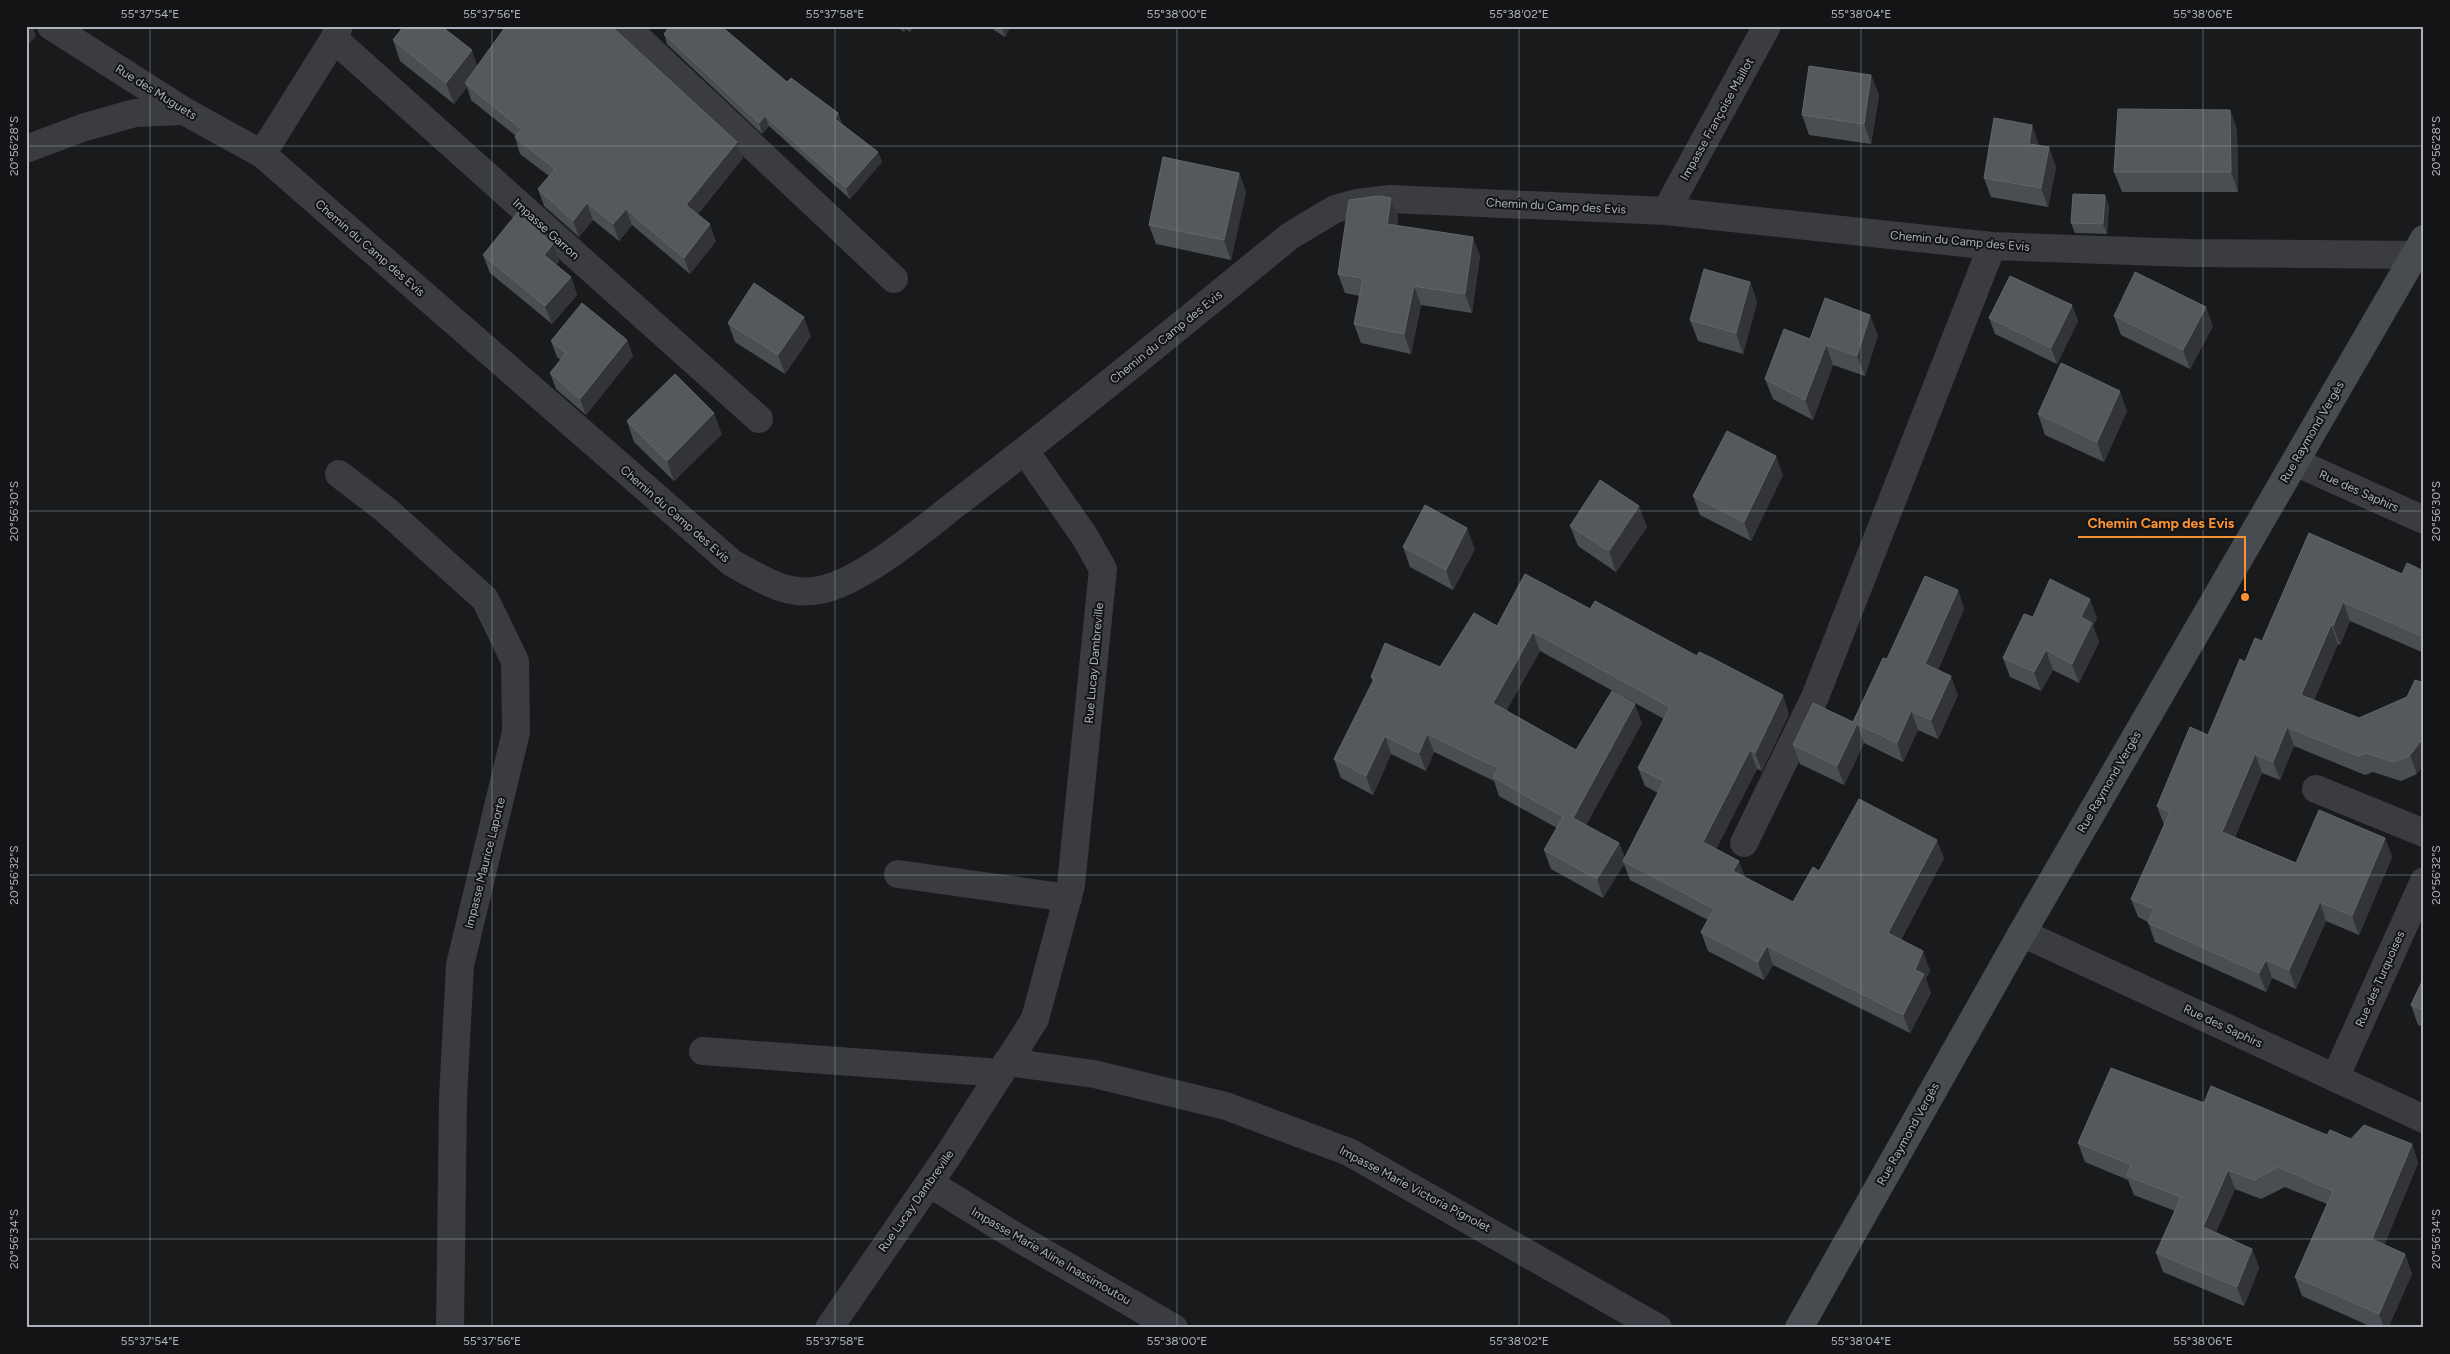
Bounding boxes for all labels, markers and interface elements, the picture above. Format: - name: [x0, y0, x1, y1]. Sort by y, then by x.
- text: 55°37'54"E: [121, 7, 179, 21]
- text: 55°37'56"E: [463, 7, 521, 21]
- text: 55°37'58"E: [806, 7, 864, 21]
- text: 55°38'00"E: [1147, 7, 1207, 21]
- text: 55°38'02"E: [1489, 7, 1549, 21]
- text: 55°38'04"E: [1831, 7, 1891, 21]
- text: 55°38'06"E: [2173, 7, 2233, 21]
- street label: Impasse Françoise Maillot: [1677, 55, 1757, 183]
- street label: Rue des Muguets: [113, 61, 200, 123]
- text: 20°56'28"S: [7, 116, 21, 176]
- text: 20°56'28"S: [2429, 116, 2443, 176]
- street label: Chemin du Camp des Evis: [1486, 195, 1627, 217]
- street label: Impasse Garron: [510, 196, 582, 263]
- street label: Chemin du Camp des Evis: [313, 197, 428, 300]
- street label: Chemin du Camp des Evis: [1890, 228, 2031, 254]
- street label: Chemin du Camp des Evis: [1107, 287, 1225, 387]
- street label: Rue Raymond Vergès: [2277, 378, 2347, 485]
- street label: Chemin du Camp des Evis: [618, 463, 733, 566]
- street label: Rue des Saphirs: [2317, 467, 2401, 515]
- text: 20°56'30"S: [7, 481, 21, 541]
- text: 20°56'30"S: [2429, 481, 2443, 541]
- callout: Chemin Camp des Evis: [2078, 508, 2245, 537]
- text: Chemin Camp des Evis: [2088, 515, 2235, 532]
- street label: Rue Lucay Dambreville: [1082, 601, 1106, 724]
- street label: Rue Raymond Vergès: [2074, 728, 2144, 835]
- street label: Impasse Maurice Laporte: [462, 796, 508, 930]
- text: 20°56'32"S: [7, 845, 21, 905]
- text: 20°56'32"S: [2429, 845, 2443, 905]
- street label: Rue des Turquoises: [2352, 928, 2408, 1029]
- street label: Rue des Saphirs: [2181, 1002, 2265, 1051]
- street label: Rue Raymond Vergès: [1874, 1080, 1942, 1188]
- street label: Impasse Marie Victoria Pignolet: [1337, 1143, 1493, 1235]
- street label: Rue Lucay Dambreville: [875, 1147, 957, 1255]
- street label: Impasse Marie Aline Inassimoutou: [969, 1204, 1133, 1308]
- text: 20°56'34"S: [7, 1209, 21, 1269]
- text: 20°56'34"S: [2429, 1209, 2443, 1269]
- text: 55°37'54"E: [121, 1334, 179, 1348]
- text: 55°37'56"E: [463, 1334, 521, 1348]
- text: 55°37'58"E: [806, 1334, 864, 1348]
- text: 55°38'00"E: [1147, 1334, 1207, 1348]
- text: 55°38'02"E: [1489, 1334, 1549, 1348]
- text: 55°38'04"E: [1831, 1334, 1891, 1348]
- text: 55°38'06"E: [2173, 1334, 2233, 1348]

